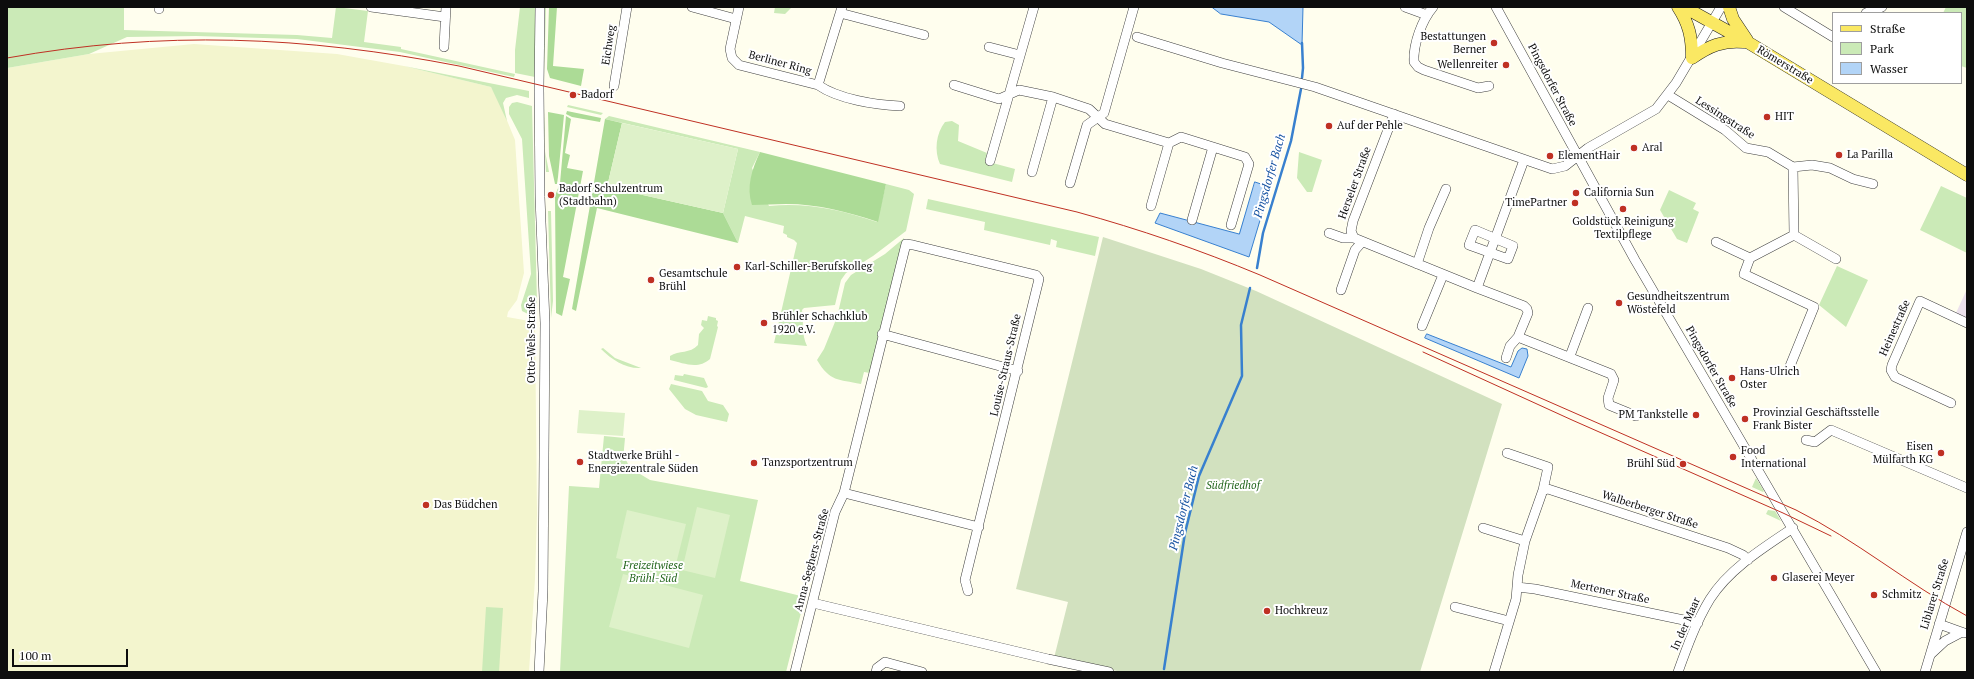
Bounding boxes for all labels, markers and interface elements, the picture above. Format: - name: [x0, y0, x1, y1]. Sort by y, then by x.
- legend: [1832, 12, 1962, 84]
- text: Straße: [1870, 21, 1905, 36]
- street label: Eichweg: [599, 24, 619, 66]
- place label: Bestattungen Berner: [1420, 30, 1486, 56]
- marker: Bestattungen Berner: [1489, 38, 1499, 48]
- street label: Pingsdorfer Straße: [1525, 41, 1579, 129]
- text: Park: [1870, 41, 1894, 56]
- street label: Römerstraße: [1754, 43, 1816, 87]
- street label: Berliner Ring: [747, 48, 813, 78]
- place label: Wellenreiter: [1437, 58, 1498, 72]
- marker: Wellenreiter: [1501, 60, 1511, 70]
- text: Wasser: [1870, 61, 1908, 76]
- place label: Badorf: [581, 88, 613, 102]
- marker: Badorf: [568, 90, 578, 100]
- street label: Lessingstraße: [1693, 94, 1757, 142]
- place label: HIT: [1775, 110, 1794, 124]
- marker: HIT: [1762, 112, 1772, 122]
- place label: Auf der Pehle: [1337, 119, 1403, 133]
- marker: Auf der Pehle: [1324, 121, 1334, 131]
- water label: Pingsdorfer Bach: [1251, 132, 1289, 220]
- place label: Aral: [1642, 141, 1663, 155]
- marker: Aral: [1629, 143, 1639, 153]
- street label: Herseler Straße: [1336, 145, 1374, 221]
- place label: La Parilla: [1847, 148, 1893, 162]
- place label: ElementHair: [1558, 149, 1620, 163]
- marker: La Parilla: [1834, 150, 1844, 160]
- marker: ElementHair: [1545, 151, 1555, 161]
- place label: Badorf Schulzentrum (Stadtbahn): [559, 182, 663, 208]
- place label: California Sun: [1584, 186, 1654, 200]
- marker: California Sun: [1571, 188, 1581, 198]
- marker: Badorf Schulzentrum (Stadtbahn): [546, 190, 556, 200]
- place label: TimePartner: [1505, 196, 1567, 210]
- marker: TimePartner: [1570, 198, 1580, 208]
- marker: Goldstück Reinigung Textilpflege: [1618, 204, 1628, 214]
- place label: Goldstück Reinigung Textilpflege: [1572, 215, 1674, 241]
- place label: Karl-Schiller-Berufskolleg: [745, 260, 872, 274]
- marker: Karl-Schiller-Berufskolleg: [732, 262, 742, 272]
- place label: Gesamtschule Brühl: [659, 267, 727, 293]
- marker: Gesamtschule Brühl: [646, 275, 656, 285]
- place label: Gesundheitszentrum Wöstefeld: [1627, 290, 1729, 316]
- street label: Otto-Wels-Straße: [525, 297, 539, 383]
- marker: Gesundheitszentrum Wöstefeld: [1614, 298, 1624, 308]
- street label: Heinestraße: [1877, 298, 1913, 358]
- place label: Brühler Schachklub 1920 e.V.: [772, 310, 867, 336]
- street label: Louise-Straus-Straße: [988, 313, 1024, 417]
- marker: Brühler Schachklub 1920 e.V.: [759, 318, 769, 328]
- street label: Pingsdorfer Straße: [1682, 324, 1740, 410]
- place label: Hans-Ulrich Oster: [1740, 365, 1799, 391]
- marker: Hans-Ulrich Oster: [1727, 373, 1737, 383]
- place label: Provinzial Geschäftsstelle Frank Bister: [1753, 406, 1879, 432]
- place label: PM Tankstelle: [1618, 408, 1688, 422]
- marker: PM Tankstelle: [1691, 410, 1701, 420]
- marker: Provinzial Geschäftsstelle Frank Bister: [1740, 414, 1750, 424]
- place label: Eisen Mülfarth KG: [1873, 440, 1933, 466]
- place label: Food International: [1741, 444, 1806, 470]
- marker: Eisen Mülfarth KG: [1936, 448, 1946, 458]
- place label: Stadtwerke Brühl - Energiezentrale Süden: [588, 449, 698, 475]
- marker: Food International: [1728, 452, 1738, 462]
- place label: Tanzsportzentrum: [762, 456, 853, 470]
- marker: Stadtwerke Brühl - Energiezentrale Süden: [575, 457, 585, 467]
- place label: Brühl Süd: [1627, 457, 1675, 471]
- marker: Tanzsportzentrum: [749, 458, 759, 468]
- marker: Brühl Süd: [1678, 459, 1688, 469]
- water label: Pingsdorfer Bach: [1167, 464, 1201, 552]
- park label: Südfriedhof: [1206, 479, 1260, 493]
- street label: Walberberger Straße: [1600, 488, 1700, 532]
- place label: Das Büdchen: [434, 498, 498, 512]
- marker: Das Büdchen: [421, 500, 431, 510]
- street label: Anna-Seghers-Straße: [792, 507, 832, 613]
- street label: Liblarer Straße: [1918, 557, 1952, 631]
- park label: Freizeitwiese Brühl-Süd: [623, 559, 683, 585]
- place label: Glaserei Meyer: [1782, 571, 1854, 585]
- marker: Glaserei Meyer: [1769, 573, 1779, 583]
- street label: Mertener Straße: [1569, 577, 1651, 607]
- place label: Schmitz: [1882, 588, 1922, 602]
- marker: Schmitz: [1869, 590, 1879, 600]
- street label: In der Maar: [1668, 596, 1704, 652]
- place label: Hochkreuz: [1275, 604, 1328, 618]
- marker: Hochkreuz: [1262, 606, 1272, 616]
- scale bar: [14, 641, 130, 667]
- text: 100 m: [19, 648, 51, 663]

